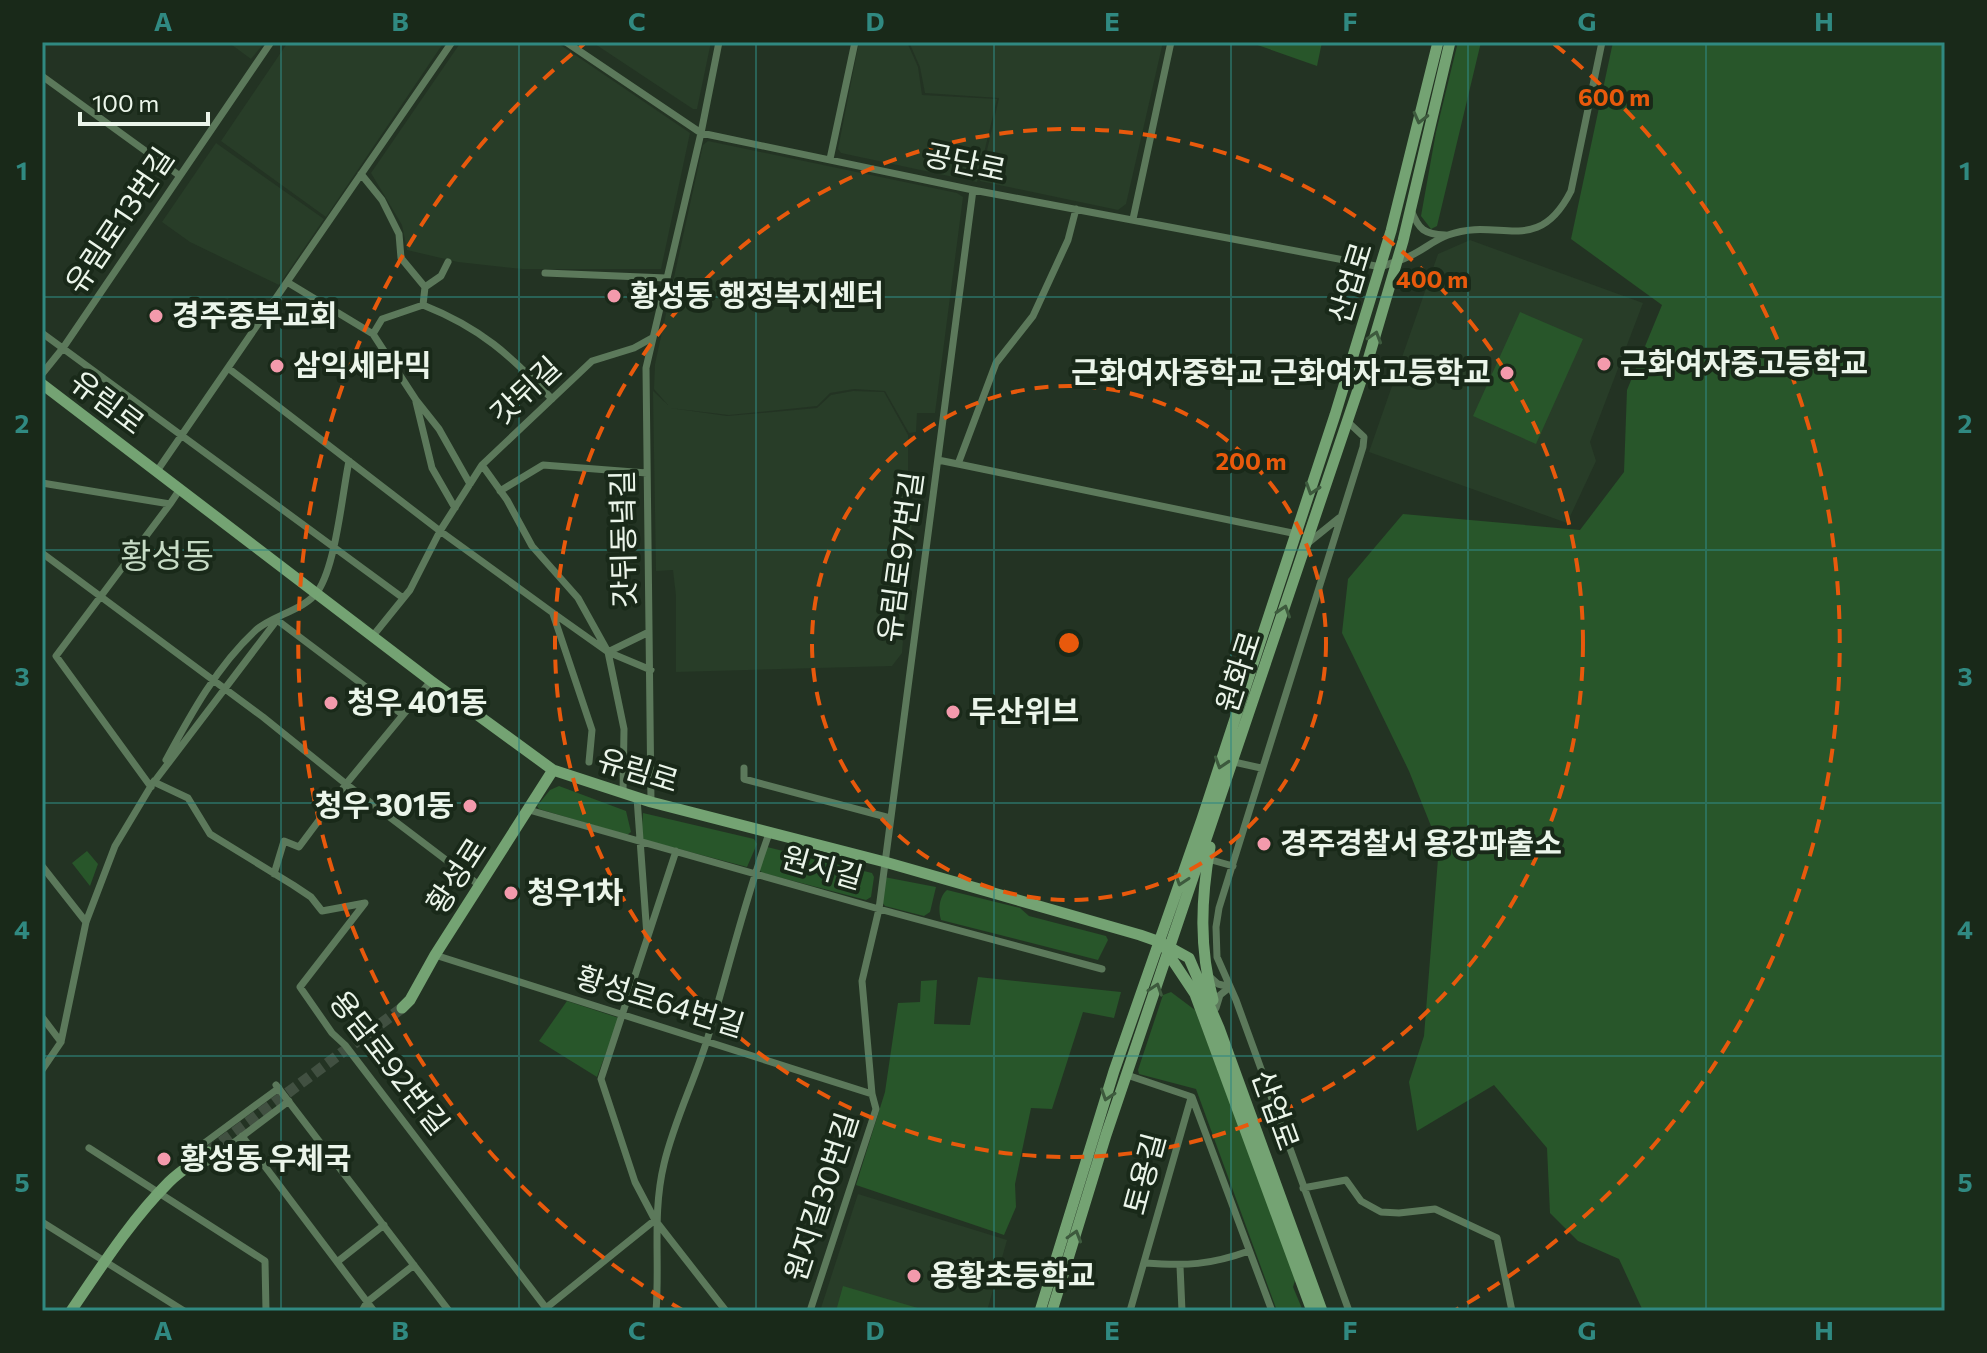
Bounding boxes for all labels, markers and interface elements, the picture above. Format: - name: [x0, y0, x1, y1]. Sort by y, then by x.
- text: A: [154, 5, 173, 36]
- text: B: [391, 5, 409, 36]
- text: C: [628, 5, 646, 36]
- text: D: [865, 5, 885, 36]
- text: E: [1104, 5, 1120, 36]
- text: F: [1342, 5, 1358, 36]
- text: G: [1578, 5, 1596, 36]
- text: H: [1814, 5, 1834, 36]
- scale bar: [80, 76, 208, 126]
- text: 600 m: [1578, 82, 1650, 111]
- text: 100 m: [92, 88, 159, 117]
- one-way arrow: [1412, 110, 1429, 124]
- street label: 공단로: [921, 134, 1010, 187]
- street label: 유림로13번길: [56, 140, 180, 300]
- text: 1: [16, 154, 28, 185]
- text: 1: [1959, 154, 1971, 185]
- street label: 산업로: [1319, 237, 1378, 327]
- text: 400 m: [1396, 264, 1468, 293]
- place label: 황성동 행정복지센터: [630, 275, 884, 312]
- marker: 황성동 행정복지센터: [605, 287, 623, 305]
- place label: 경주중부교회: [172, 295, 338, 332]
- marker: 경주중부교회: [147, 307, 165, 325]
- one-way arrow: [1366, 331, 1382, 345]
- place label: 근화여자중고등학교: [1620, 343, 1868, 380]
- place label: 삼익세라믹: [293, 345, 431, 382]
- street label: 갓뒤길: [481, 347, 567, 431]
- place label: 근화여자중학교 근화여자고등학교: [1071, 352, 1491, 389]
- marker: 근화여자중고등학교: [1595, 355, 1613, 373]
- marker: 삼익세라믹: [268, 357, 286, 375]
- street label: 유림로: [64, 361, 153, 441]
- marker: 근화여자중학교 근화여자고등학교: [1498, 364, 1516, 382]
- text: 2: [15, 407, 29, 438]
- text: 2: [1958, 407, 1972, 438]
- text: 200 m: [1216, 446, 1286, 475]
- street label: 유림로97번길: [868, 469, 929, 644]
- street label: 갓뒤동녘길: [602, 470, 641, 608]
- one-way arrow: [1305, 481, 1321, 495]
- district label: 황성동: [120, 533, 214, 575]
- one-way arrow: [1275, 604, 1291, 618]
- street label: 원화로: [1206, 626, 1267, 716]
- centre of rings: [1055, 629, 1083, 657]
- text: 3: [14, 660, 30, 691]
- text: 3: [1957, 660, 1973, 691]
- place label: 청우 401동: [347, 682, 487, 719]
- place label: 두산위브: [969, 691, 1079, 728]
- marker: 청우 401동: [322, 694, 340, 712]
- marker: 두산위브: [944, 703, 962, 721]
- street label: 유림로: [594, 739, 684, 798]
- one-way arrow: [1214, 755, 1230, 769]
- place label: 청우 301동: [314, 785, 454, 822]
- marker: 청우 301동: [461, 797, 479, 815]
- place label: 경주경찰서 용강파출소: [1280, 823, 1562, 860]
- street label: 황성로: [417, 830, 493, 919]
- marker: 경주경찰서 용강파출소: [1255, 835, 1273, 853]
- street label: 원지길: [778, 836, 868, 895]
- place label: 청우1차: [527, 872, 623, 909]
- one-way arrow: [1174, 873, 1190, 887]
- marker: 청우1차: [502, 884, 520, 902]
- text: 4: [14, 913, 30, 944]
- text: 4: [1957, 913, 1973, 944]
- street label: 황성로64번길: [572, 956, 749, 1043]
- street label: 용담로92번길: [323, 982, 459, 1141]
- one-way arrow: [1146, 983, 1162, 997]
- street label: 산업로: [1246, 1064, 1309, 1154]
- one-way arrow: [1100, 1087, 1116, 1101]
- street label: 원지길30번길: [775, 1107, 864, 1285]
- street label: 토용길: [1114, 1129, 1171, 1218]
- place label: 황성동 우체국: [180, 1138, 351, 1175]
- marker: 황성동 우체국: [155, 1150, 173, 1168]
- text: 5: [14, 1166, 30, 1197]
- text: 5: [1957, 1166, 1973, 1197]
- one-way arrow: [1066, 1230, 1082, 1244]
- place label: 용황초등학교: [930, 1255, 1096, 1292]
- marker: 용황초등학교: [905, 1267, 923, 1285]
- text: A: [154, 1314, 173, 1345]
- text: B: [391, 1314, 409, 1345]
- text: C: [628, 1314, 646, 1345]
- text: D: [865, 1314, 885, 1345]
- text: E: [1104, 1314, 1120, 1345]
- text: F: [1342, 1314, 1358, 1345]
- text: G: [1578, 1314, 1596, 1345]
- text: H: [1814, 1314, 1834, 1345]

